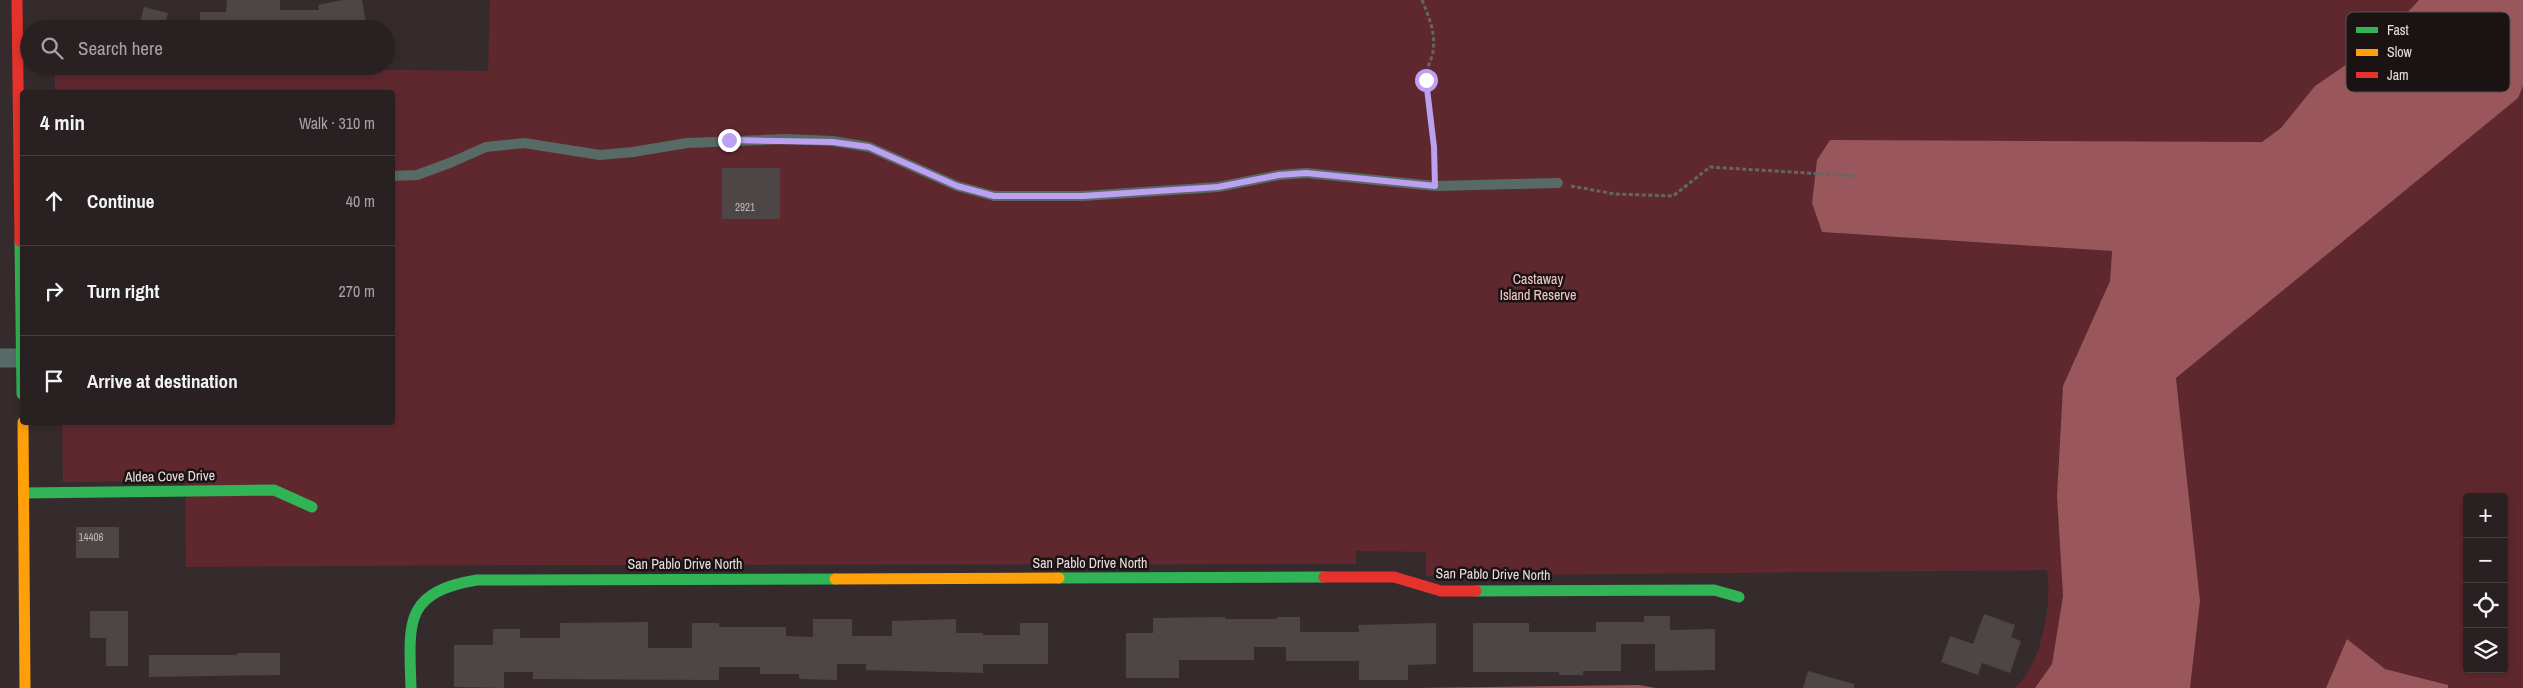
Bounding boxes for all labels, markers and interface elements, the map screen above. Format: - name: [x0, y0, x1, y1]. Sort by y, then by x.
- legend: [2346, 12, 2510, 92]
- search box: [20, 20, 395, 75]
- text: Fast: [2387, 21, 2409, 39]
- icon: search: [38, 34, 66, 62]
- text: Search here: [78, 35, 163, 61]
- text: Slow: [2387, 43, 2413, 61]
- text: Jam: [2387, 66, 2409, 84]
- route start: [1415, 69, 1438, 92]
- text: 4 min: [40, 108, 85, 137]
- text: Walk · 310 m: [299, 112, 375, 134]
- route end: [718, 129, 741, 152]
- icon: ahead: [40, 187, 68, 215]
- text: Continue: [87, 188, 155, 214]
- text: 40 m: [346, 190, 375, 212]
- house number: 2921: [735, 200, 755, 214]
- park label: Castaway Island Reserve: [1500, 270, 1576, 304]
- icon: right: [40, 277, 68, 305]
- text: Turn right: [87, 278, 159, 304]
- text: 270 m: [339, 280, 375, 302]
- icon: arrive: [40, 367, 68, 395]
- text: Arrive at destination: [87, 368, 238, 394]
- street label: Aldea Cove Drive: [124, 466, 215, 486]
- map controls: [2463, 493, 2508, 673]
- button: +: [2463, 493, 2508, 538]
- house number: 14406: [78, 530, 104, 544]
- button: −: [2463, 538, 2508, 583]
- street label: San Pablo Drive North: [1033, 554, 1147, 572]
- street label: San Pablo Drive North: [628, 555, 742, 573]
- street label: San Pablo Drive North: [1435, 564, 1551, 584]
- button: locate: [2463, 583, 2508, 628]
- button: layers: [2463, 628, 2508, 673]

